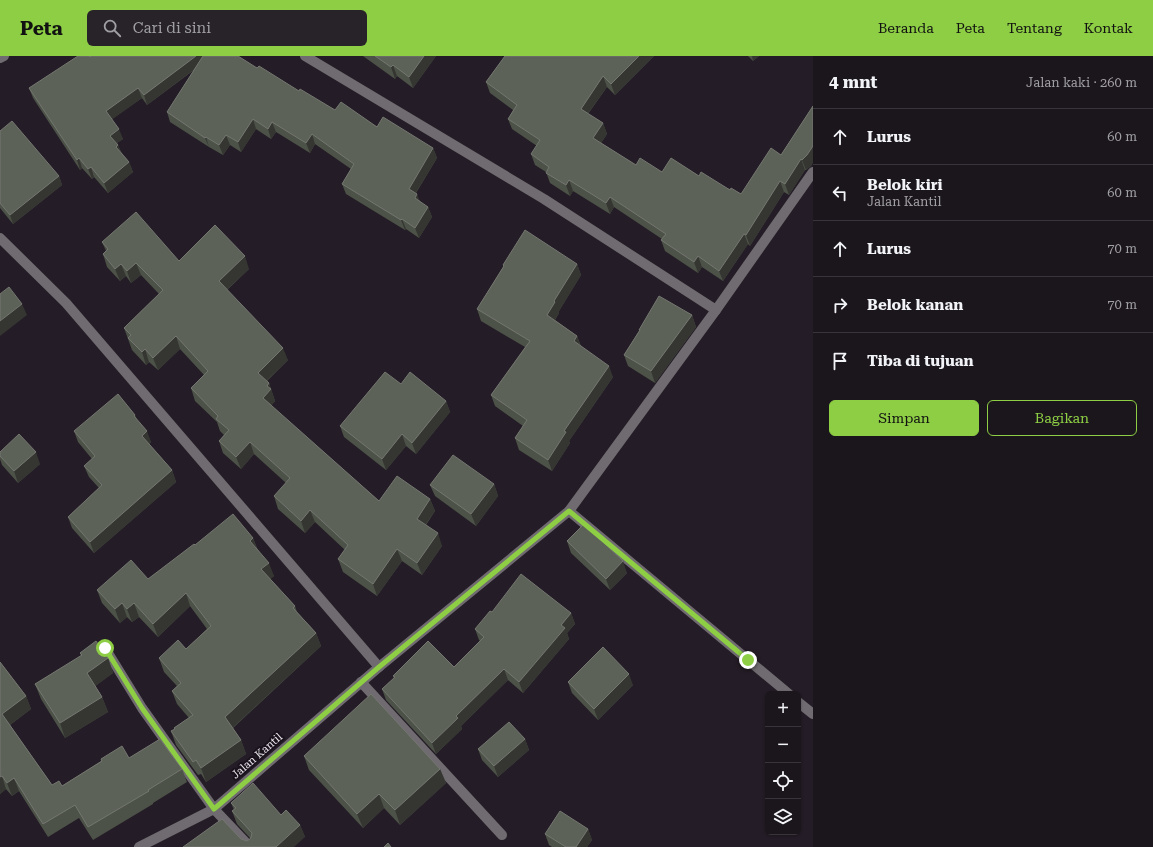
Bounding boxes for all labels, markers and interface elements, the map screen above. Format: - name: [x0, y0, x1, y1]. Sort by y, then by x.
- search box: [87, 10, 367, 46]
- text: Peta: [20, 17, 63, 40]
- icon: search: [101, 17, 123, 39]
- text: Cari di sini: [133, 19, 211, 37]
- text: Beranda: [878, 20, 934, 36]
- text: Peta: [956, 20, 985, 36]
- text: Tentang: [1007, 20, 1062, 36]
- text: Kontak: [1084, 20, 1133, 36]
- text: 4 mnt: [829, 72, 878, 92]
- text: Jalan kaki · 260 m: [1026, 75, 1137, 90]
- icon: ahead: [829, 126, 851, 148]
- text: Lurus: [867, 128, 911, 146]
- text: 60 m: [1107, 129, 1137, 144]
- text: Belok kiri: [867, 176, 943, 194]
- icon: left: [829, 182, 851, 204]
- text: 60 m: [1107, 185, 1137, 200]
- text: Jalan Kantil: [867, 194, 942, 209]
- icon: ahead: [829, 238, 851, 260]
- text: Lurus: [867, 240, 911, 258]
- text: 70 m: [1107, 241, 1137, 256]
- icon: right: [829, 294, 851, 316]
- text: Belok kanan: [867, 296, 963, 314]
- text: 70 m: [1107, 297, 1137, 312]
- icon: arrive: [829, 350, 851, 372]
- text: Tiba di tujuan: [867, 352, 974, 370]
- button: Simpan: [829, 400, 979, 436]
- button: Bagikan: [987, 400, 1137, 436]
- route start: [96, 639, 114, 657]
- route end: [739, 651, 757, 669]
- map controls: [765, 691, 801, 835]
- button: +: [765, 691, 801, 727]
- button: −: [765, 727, 801, 763]
- street label: Jalan Kantil: [229, 730, 286, 782]
- button: locate: [765, 763, 801, 799]
- button: layers: [765, 799, 801, 835]

